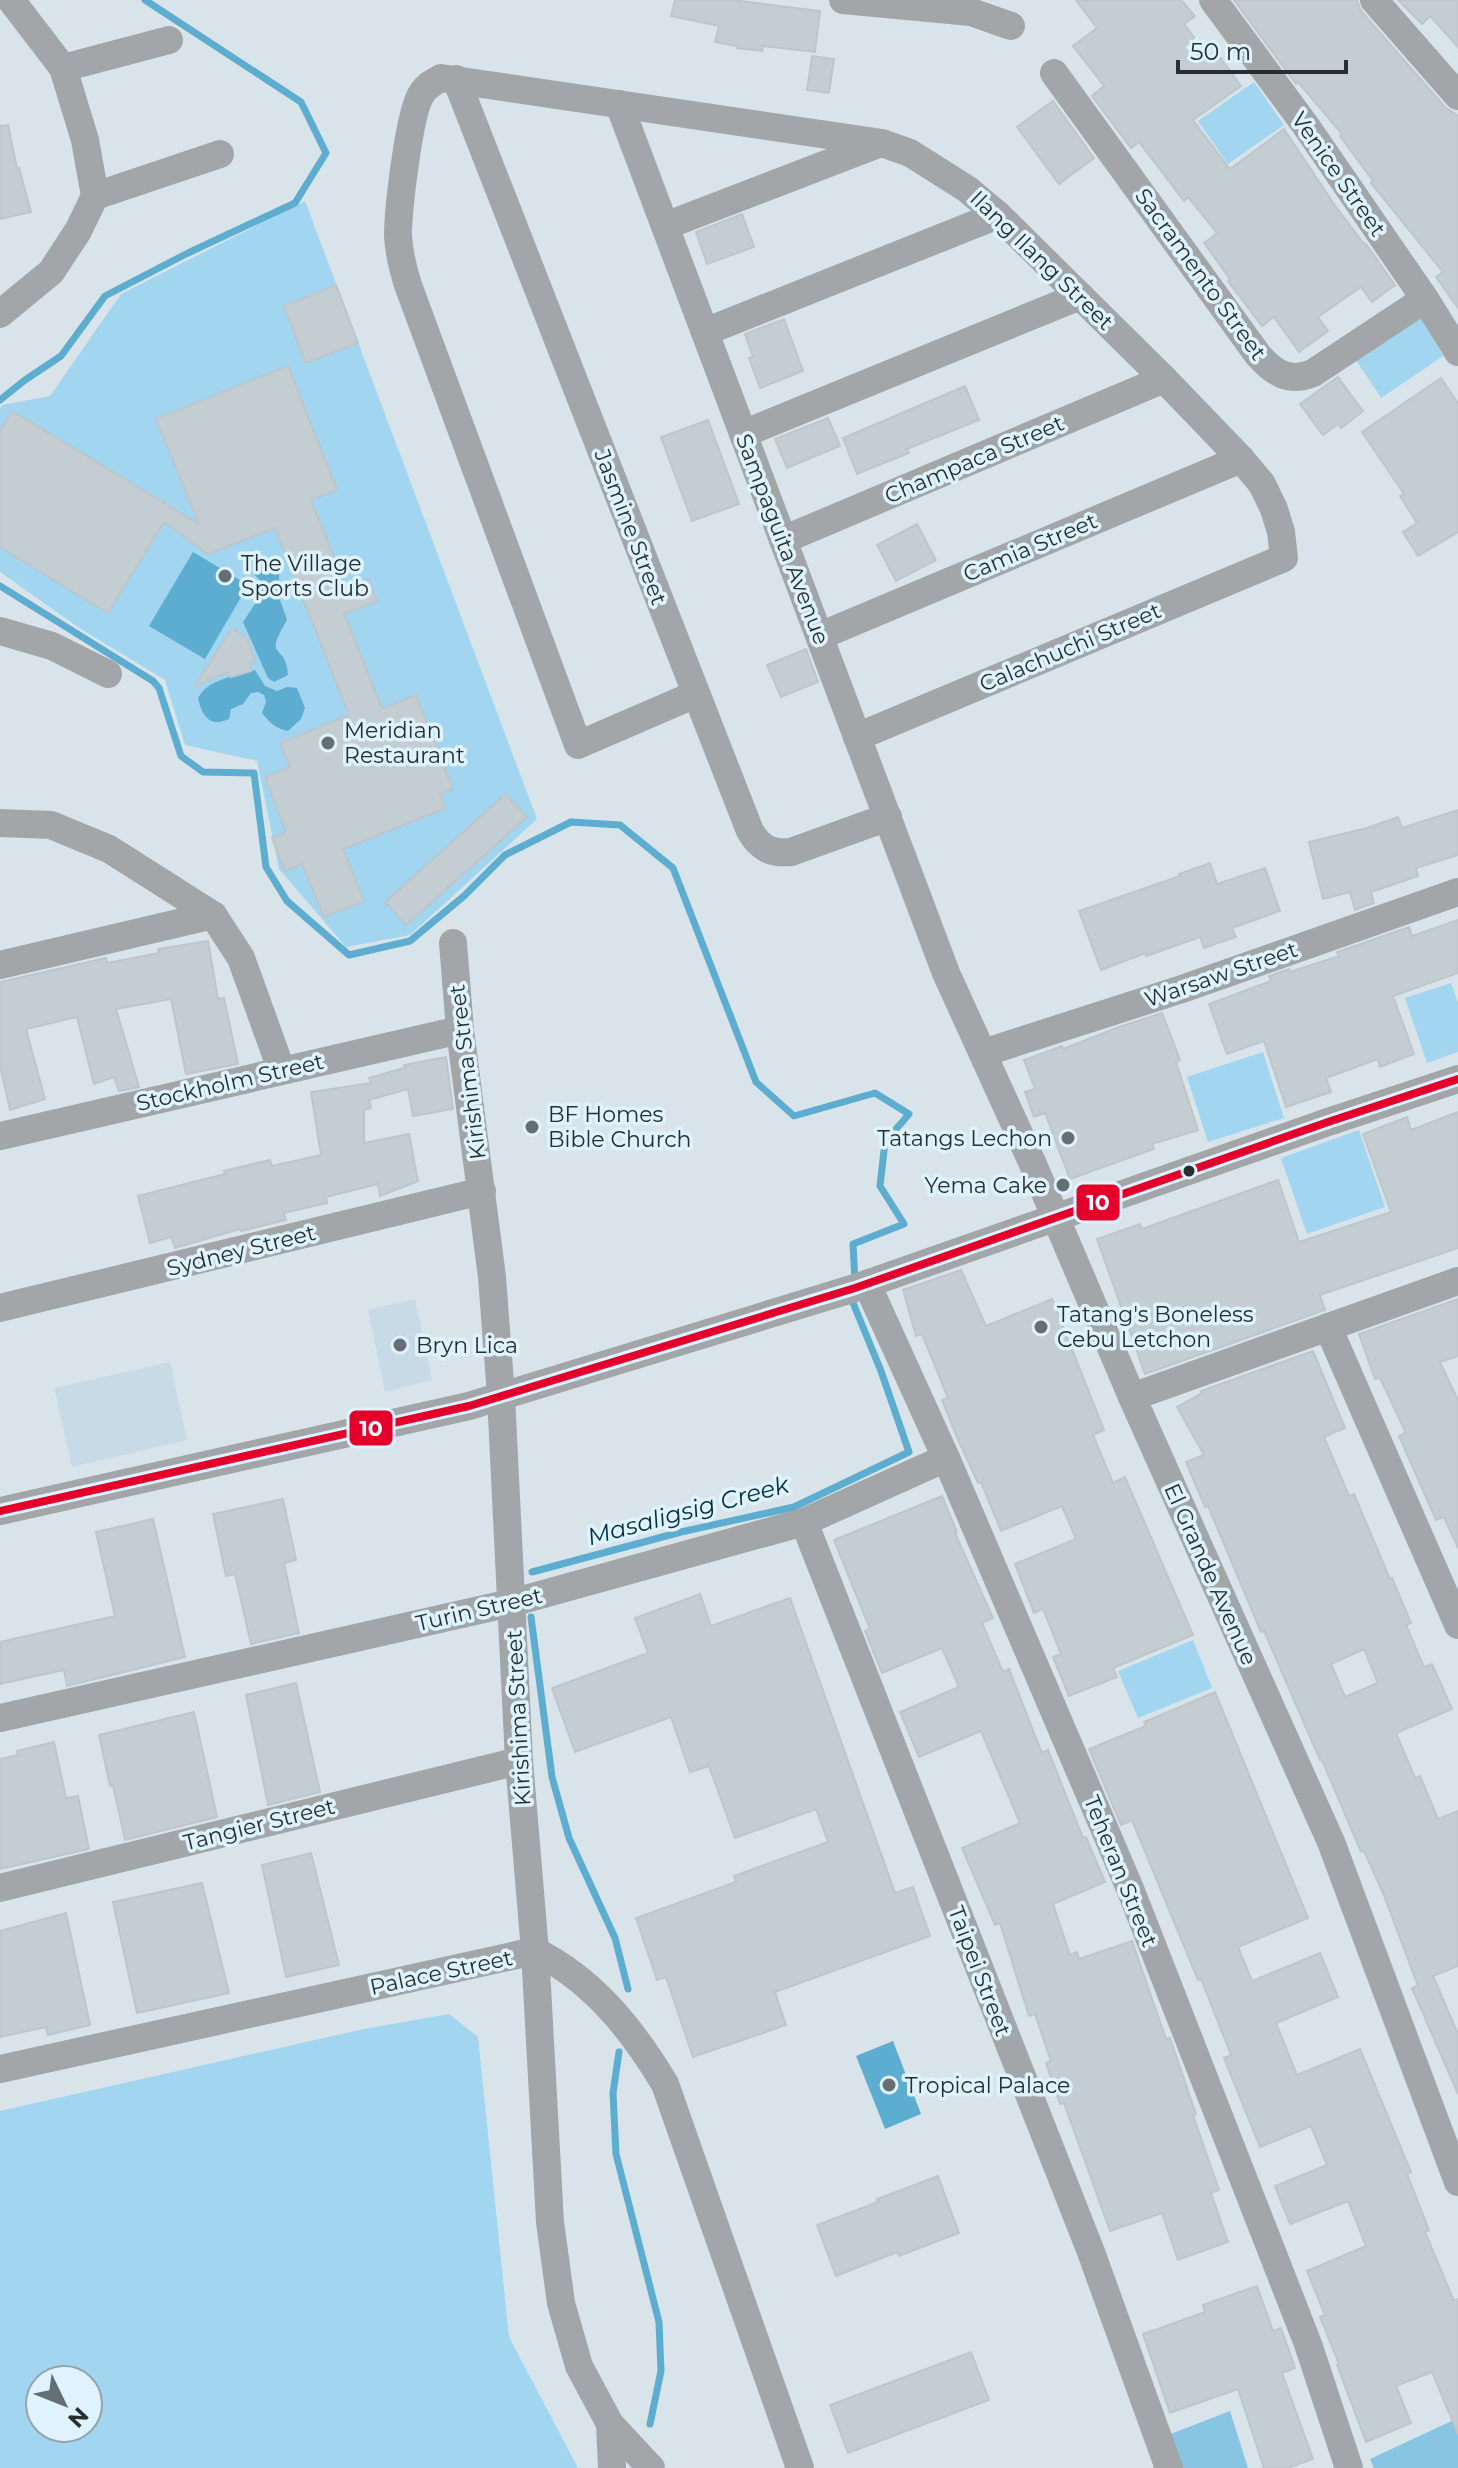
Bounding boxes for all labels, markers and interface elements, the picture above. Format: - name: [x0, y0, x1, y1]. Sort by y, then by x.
- scale bar: [1178, 24, 1346, 74]
- text: 50 m: [1190, 37, 1251, 66]
- street label: Venice Street: [1286, 107, 1392, 242]
- street label: Sacramento Street: [1129, 183, 1272, 366]
- street label: Ilang Ilang Street: [964, 185, 1119, 336]
- street label: Champaca Street: [880, 409, 1068, 509]
- street label: Sampaguita Avenue: [730, 430, 835, 648]
- street label: Jasmine Street: [588, 445, 673, 609]
- street label: Camia Street: [959, 507, 1101, 588]
- place label: The Village Sports Club: [241, 550, 369, 602]
- marker: The Village Sports Club: [216, 567, 234, 585]
- street label: Calachuchi Street: [975, 597, 1165, 698]
- place label: Meridian Restaurant: [344, 717, 465, 769]
- marker: Meridian Restaurant: [319, 734, 337, 752]
- street label: Warsaw Street: [1141, 936, 1301, 1013]
- street label: Kirishima Street: [443, 983, 492, 1161]
- street label: Stockholm Street: [134, 1048, 326, 1117]
- place label: BF Homes Bible Church: [548, 1101, 691, 1153]
- marker: BF Homes Bible Church: [523, 1118, 541, 1136]
- place label: Tatangs Lechon: [877, 1125, 1052, 1152]
- marker: Tatangs Lechon: [1059, 1129, 1077, 1147]
- unlabelled marker: [1181, 1163, 1197, 1179]
- place label: Yema Cake: [925, 1172, 1047, 1199]
- marker: Yema Cake: [1054, 1176, 1072, 1194]
- line badge: 10: [1075, 1183, 1121, 1222]
- text: 10: [1086, 1189, 1110, 1216]
- street label: Sydney Street: [164, 1219, 318, 1282]
- place label: Tatang's Boneless Cebu Letchon: [1057, 1301, 1254, 1353]
- marker: Tatang's Boneless Cebu Letchon: [1032, 1318, 1050, 1336]
- place label: Bryn Lica: [416, 1332, 518, 1359]
- marker: Bryn Lica: [391, 1336, 409, 1354]
- line badge: 10: [348, 1409, 394, 1447]
- text: 10: [359, 1415, 383, 1442]
- water label: Masaligsig Creek: [584, 1469, 793, 1551]
- street label: El Grande Avenue: [1158, 1479, 1263, 1669]
- street label: Turin Street: [413, 1582, 545, 1637]
- street label: Kirishima Street: [500, 1629, 537, 1807]
- street label: Teheran Street: [1078, 1792, 1163, 1951]
- street label: Tangier Street: [181, 1793, 338, 1856]
- street label: Taipei Street: [942, 1902, 1017, 2040]
- street label: Palace Street: [367, 1944, 515, 2001]
- place label: Tropical Palace: [905, 2072, 1070, 2099]
- marker: Tropical Palace: [880, 2076, 898, 2094]
- north arrow: [24, 2364, 104, 2444]
- text: N: [62, 2402, 94, 2433]

